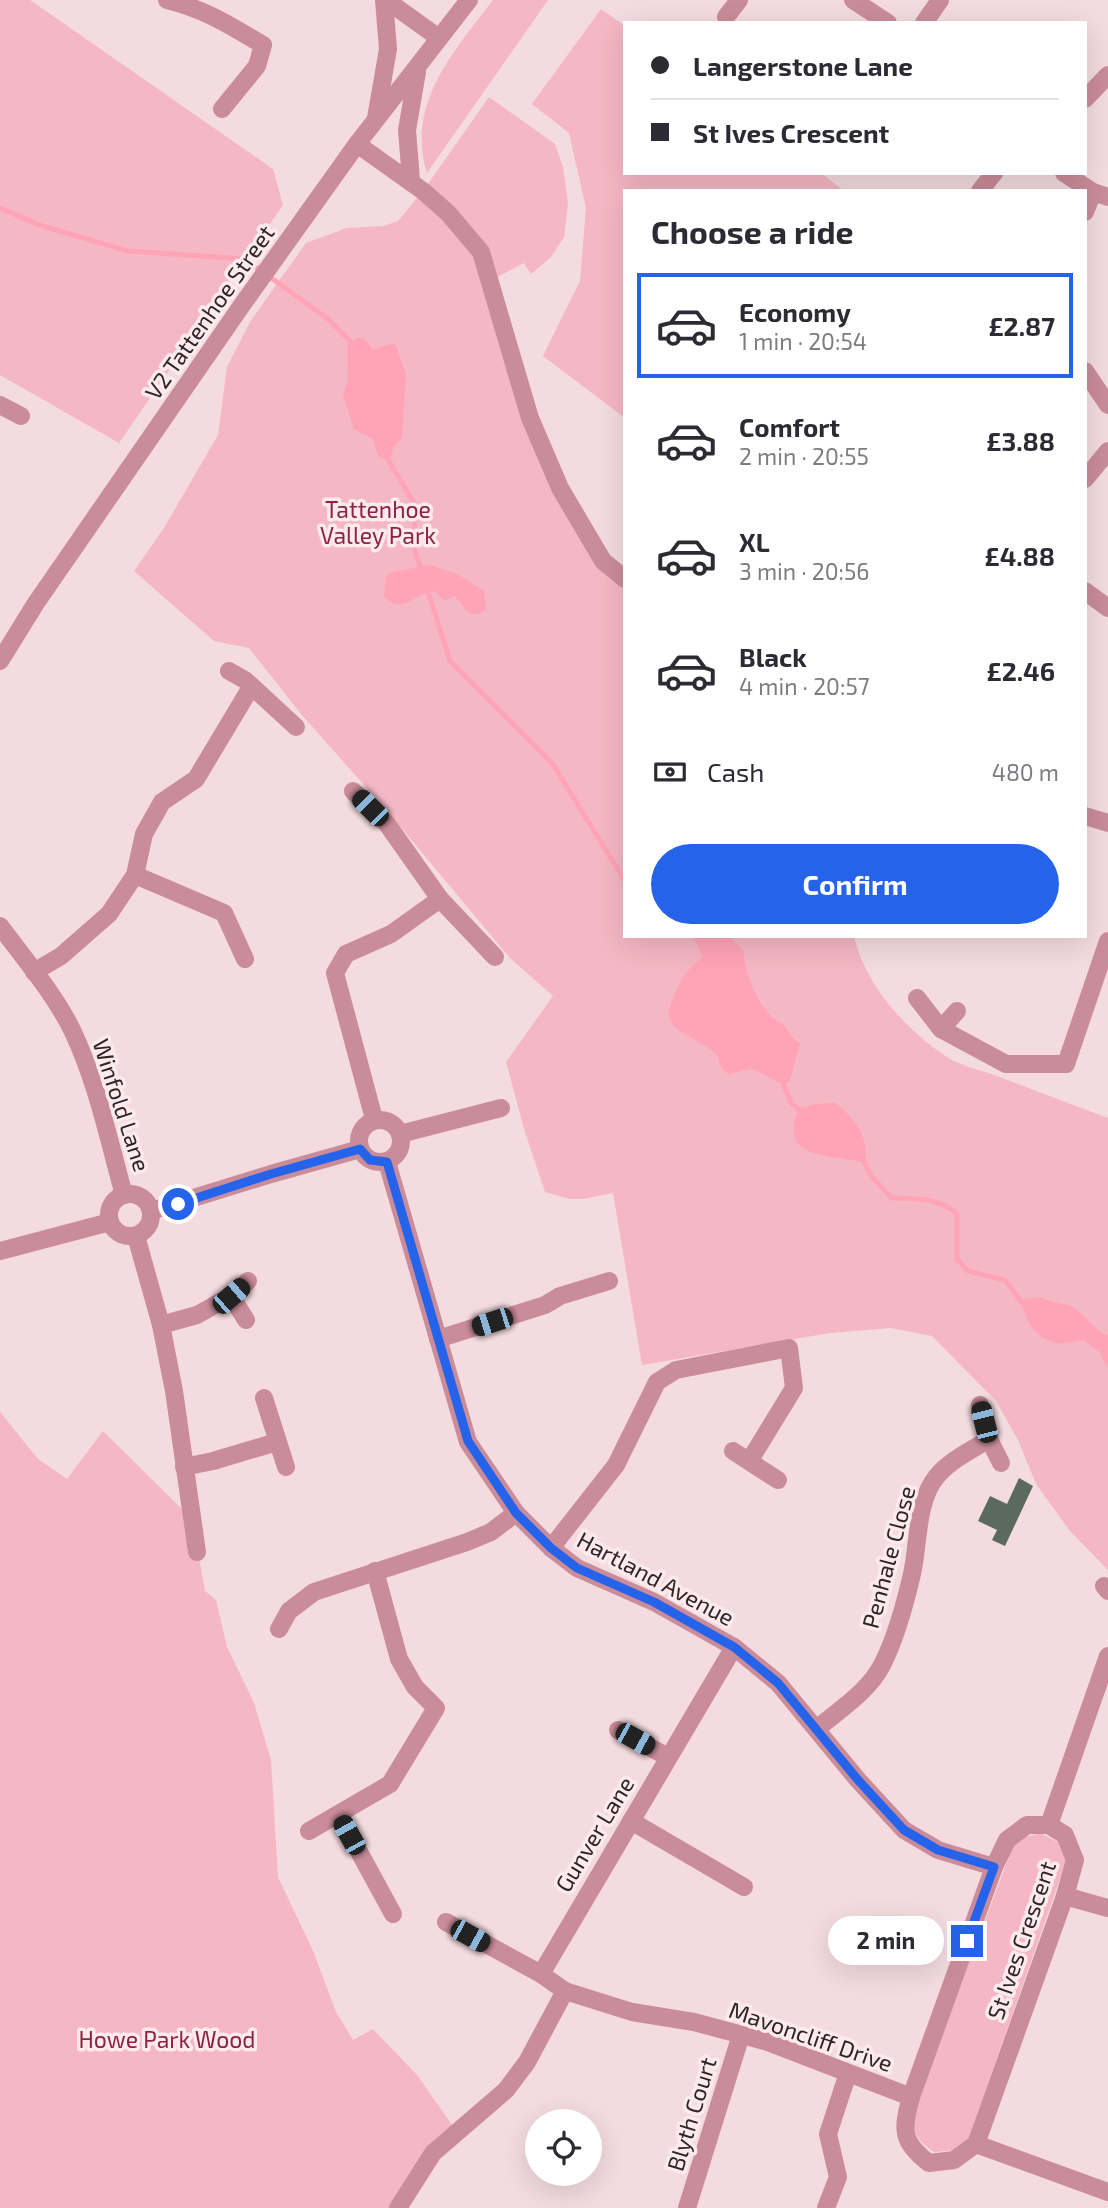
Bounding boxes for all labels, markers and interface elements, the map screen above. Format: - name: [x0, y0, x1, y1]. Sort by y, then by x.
- text: Langerstone Lane: [693, 50, 913, 81]
- text: St Ives Crescent: [693, 117, 889, 148]
- text: Choose a ride: [651, 212, 854, 250]
- street label: V2 Tattenhoe Street: [138, 219, 280, 405]
- icon: car: [655, 294, 718, 357]
- text: Economy: [739, 296, 851, 327]
- text: £2.87: [988, 310, 1055, 341]
- text: 1 min · 20:54: [739, 327, 867, 355]
- icon: car: [655, 409, 718, 472]
- text: Comfort: [739, 411, 840, 442]
- text: £3.88: [986, 425, 1055, 456]
- text: 2 min · 20:55: [739, 442, 869, 470]
- park label: Tattenhoe Valley Park: [320, 495, 436, 549]
- icon: car: [655, 524, 718, 587]
- text: XL: [739, 526, 770, 557]
- text: £4.88: [984, 540, 1055, 571]
- text: 3 min · 20:56: [739, 557, 870, 585]
- icon: car: [655, 639, 718, 702]
- text: Black: [739, 641, 807, 672]
- text: £2.46: [987, 655, 1055, 686]
- text: 4 min · 20:57: [739, 672, 870, 700]
- icon: cash: [651, 753, 689, 791]
- text: Cash: [707, 756, 764, 787]
- text: 480 m: [992, 758, 1059, 786]
- car: [348, 786, 393, 830]
- button: Confirm: [651, 844, 1059, 924]
- street label: Winfold Lane: [87, 1035, 157, 1175]
- route start: [162, 1188, 194, 1220]
- car: [209, 1274, 254, 1318]
- car: [469, 1306, 516, 1338]
- car: [969, 1399, 1000, 1445]
- street label: Penhale Close: [856, 1483, 920, 1631]
- street label: Hartland Avenue: [573, 1525, 739, 1631]
- car: [612, 1720, 659, 1758]
- street label: Gunver Lane: [549, 1771, 639, 1897]
- car: [330, 1812, 369, 1858]
- street label: St Ives Crescent: [981, 1857, 1061, 2023]
- callout: 2 min: [827, 1916, 942, 1966]
- car: [447, 1917, 494, 1955]
- route end: [951, 1925, 983, 1957]
- text: 2 min: [857, 1926, 915, 1954]
- street label: Mavoncliff Drive: [726, 1995, 896, 2077]
- park label: Howe Park Wood: [78, 2025, 256, 2053]
- street label: Blyth Court: [660, 2054, 722, 2174]
- map controls: [525, 2109, 602, 2186]
- button: locate: [525, 2109, 602, 2186]

